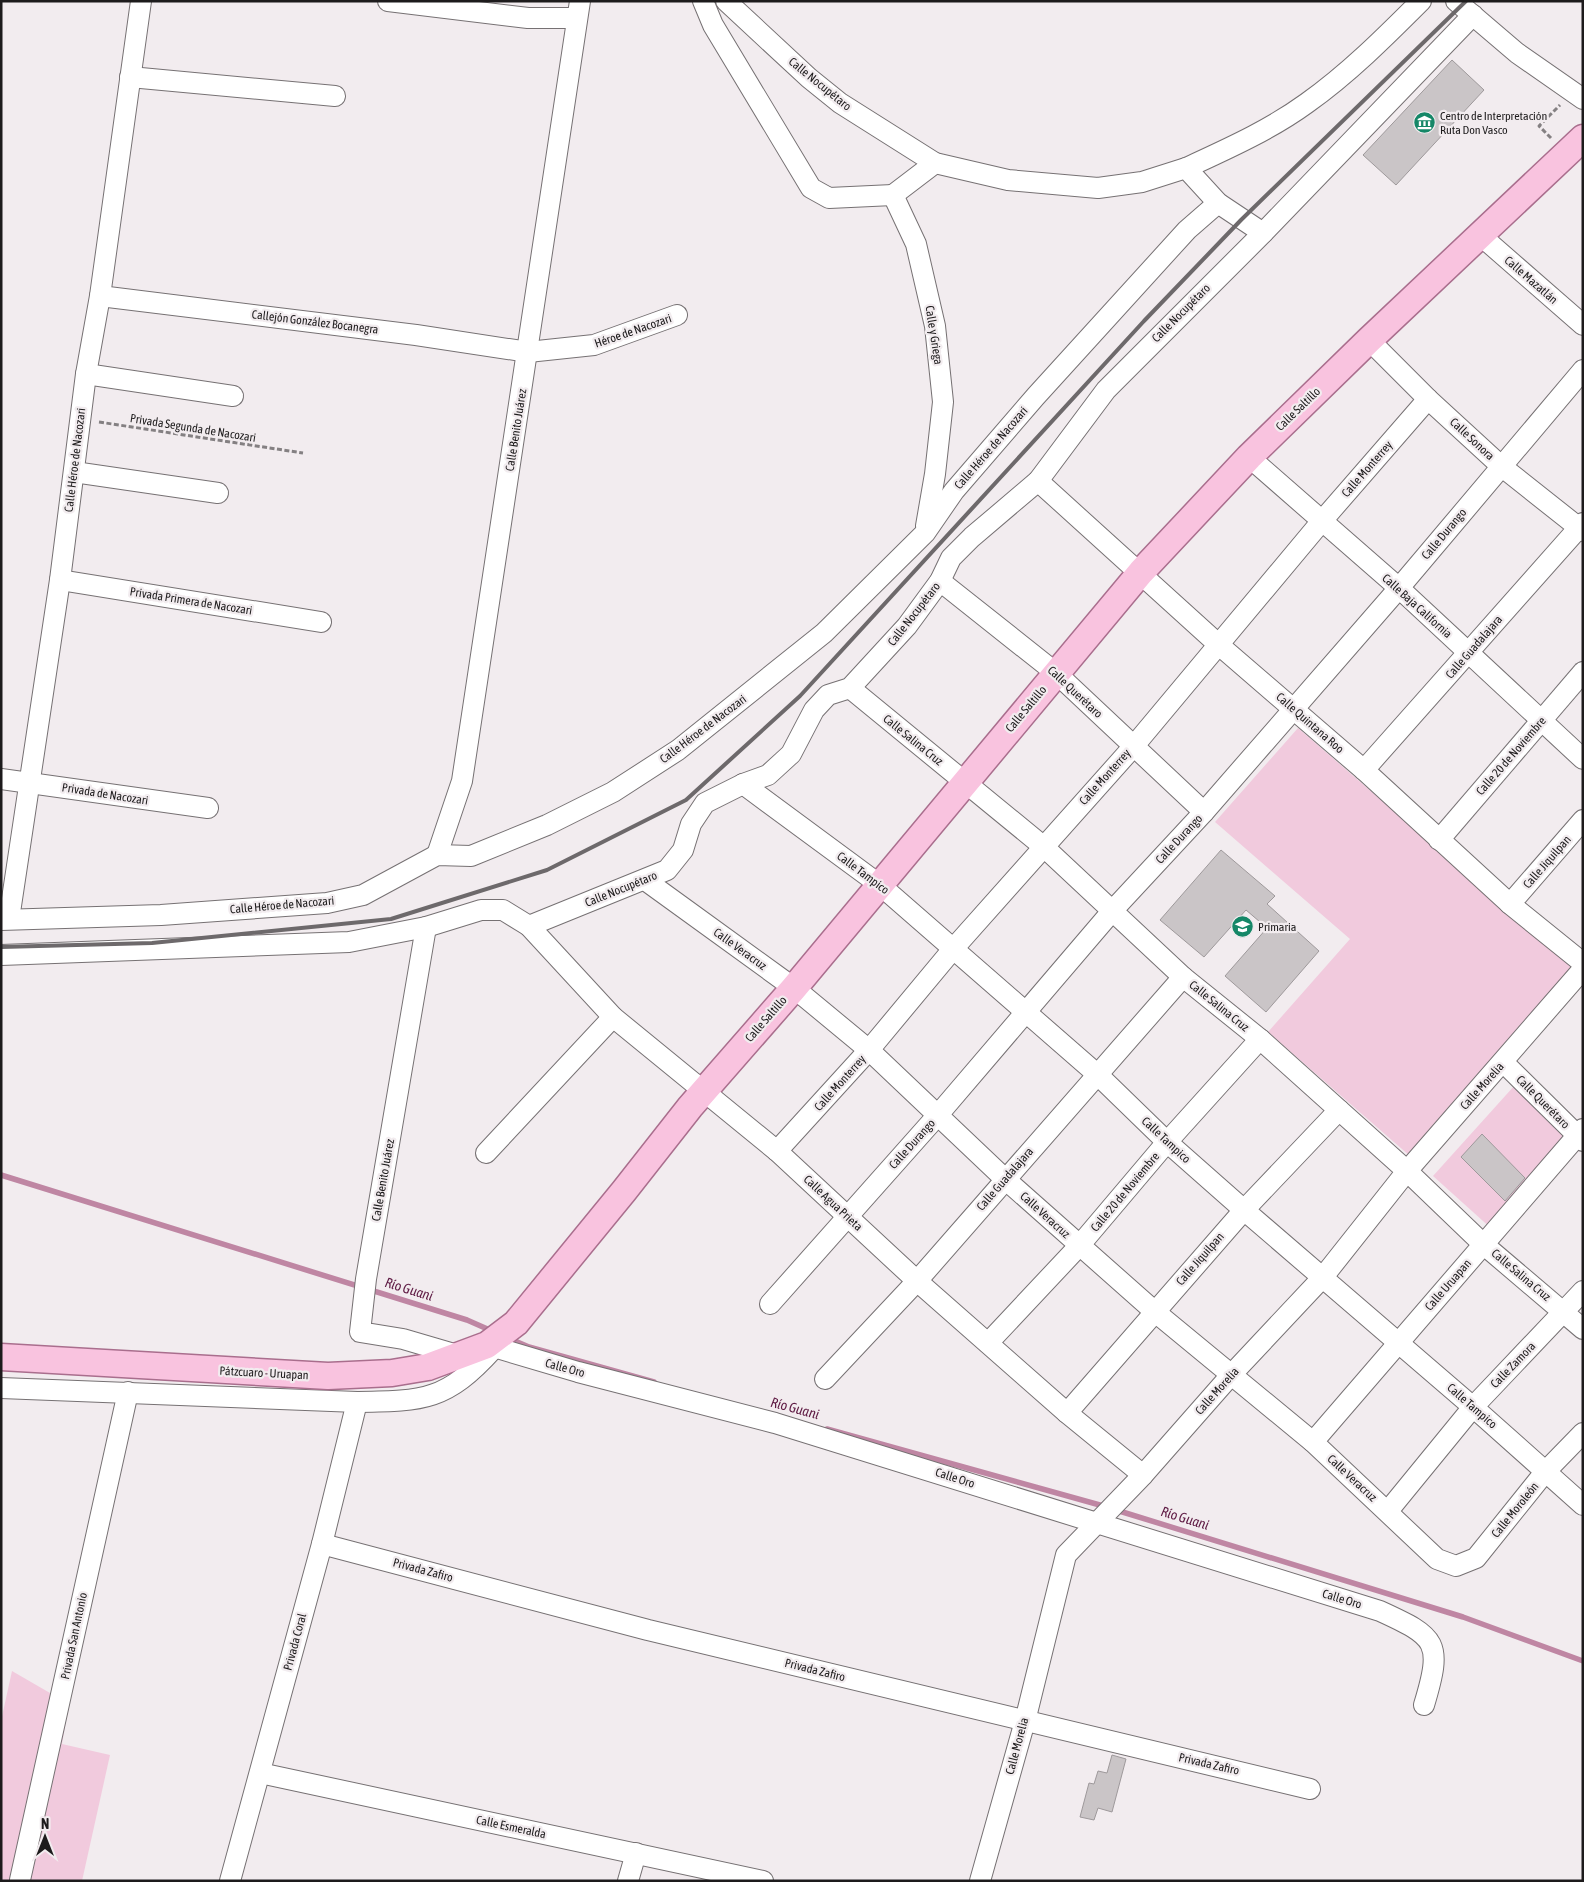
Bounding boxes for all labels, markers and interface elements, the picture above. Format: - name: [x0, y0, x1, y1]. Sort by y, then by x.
- street label: Calle Nocupétaro: [786, 54, 854, 114]
- place label: Centro de Interpretación Ruta Don Vasco: [1440, 109, 1547, 137]
- museum icon: Centro de Interpretación Ruta Don Vasco: [1412, 111, 1436, 135]
- street label: Calle Mazatlán: [1502, 253, 1560, 307]
- street label: Calle Nocupétaro: [1149, 281, 1213, 345]
- street label: Calle y Griega: [922, 305, 946, 365]
- street label: Callejón González Bocanegra: [251, 307, 379, 337]
- street label: Héroe de Nacozari: [593, 311, 673, 351]
- street label: Calle Saltillo: [1273, 384, 1323, 434]
- street label: Calle Benito Juárez: [503, 387, 530, 472]
- street label: Calle Héroe de Nacozari: [951, 404, 1031, 492]
- street label: Calle Héroe de Nacozari: [62, 407, 88, 513]
- street label: Privada Segunda de Nacozari: [129, 411, 257, 445]
- street label: Calle Sonora: [1447, 415, 1497, 463]
- street label: Calle Monterrey: [1339, 438, 1395, 500]
- street label: Calle Durango: [1419, 505, 1470, 562]
- street label: Calle Baja California: [1379, 571, 1455, 641]
- street label: Calle Nocupétaro: [885, 579, 943, 649]
- street label: Privada Primera de Nacozari: [129, 584, 253, 618]
- street label: Calle Guadalajara: [1443, 612, 1505, 682]
- street label: Calle Querétaro: [1045, 663, 1106, 721]
- street label: Calle Saltillo: [1003, 683, 1050, 735]
- street label: Calle Quintana Roo: [1273, 690, 1347, 756]
- street label: Calle Héroe de Nacozari: [657, 692, 749, 766]
- street label: Calle Salina Cruz: [880, 712, 946, 769]
- street label: Calle 20 de Noviembre: [1473, 714, 1549, 798]
- street label: Calle Monterrey: [1076, 746, 1134, 808]
- street label: Privada de Nacozari: [61, 780, 149, 808]
- street label: Calle Durango: [1153, 811, 1206, 866]
- street label: Calle Jiquilpan: [1520, 833, 1574, 891]
- street label: Calle Tampico: [834, 849, 892, 897]
- street label: Calle Nocupétaro: [583, 868, 659, 910]
- street label: Calle Héroe de Nacozari: [229, 893, 335, 917]
- school or university icon: Primaria: [1230, 915, 1254, 939]
- place label: Primaria: [1258, 920, 1296, 934]
- street label: Calle Veracruz: [711, 925, 770, 973]
- street label: Calle Salina Cruz: [1186, 978, 1252, 1035]
- street label: Calle Saltillo: [742, 993, 790, 1045]
- street label: Calle Monterrey: [811, 1052, 869, 1114]
- street label: Calle Morelia: [1457, 1060, 1507, 1112]
- street label: Calle Querétaro: [1513, 1072, 1573, 1132]
- street label: Calle Tampico: [1139, 1114, 1194, 1166]
- street label: Calle Durango: [886, 1116, 938, 1172]
- street label: Calle Benito Juárez: [369, 1137, 397, 1222]
- street label: Calle Guadalajara: [974, 1144, 1036, 1214]
- street label: Calle 20 de Noviembre: [1088, 1150, 1162, 1234]
- street label: Calle Agua Prieta: [801, 1172, 865, 1234]
- street label: Calle Veracruz: [1017, 1189, 1073, 1241]
- street label: Calle Jiquilpan: [1173, 1230, 1227, 1288]
- street label: Calle Salina Cruz: [1489, 1246, 1554, 1304]
- street label: Calle Uruapan: [1422, 1256, 1474, 1314]
- water label: Río Guani: [383, 1274, 435, 1304]
- street label: Calle Zamora: [1488, 1339, 1538, 1391]
- street label: Calle Oro: [544, 1356, 587, 1380]
- street label: Pátzcuaro - Uruapan: [219, 1364, 309, 1382]
- street label: Calle Morelia: [1192, 1365, 1242, 1417]
- street label: Calle Tampico: [1444, 1381, 1500, 1432]
- water label: Río Guani: [769, 1394, 821, 1422]
- street label: Calle Veracruz: [1324, 1452, 1380, 1505]
- street label: Calle Oro: [934, 1465, 977, 1491]
- street label: Calle Moroleón: [1488, 1480, 1542, 1540]
- water label: Río Guani: [1159, 1503, 1211, 1533]
- street label: Privada Zafiro: [391, 1555, 455, 1585]
- street label: Calle Oro: [1321, 1586, 1364, 1612]
- street label: Privada San Antonio: [58, 1591, 90, 1681]
- street label: Privada Coral: [281, 1611, 310, 1672]
- street label: Privada Zafiro: [783, 1656, 847, 1684]
- street label: Calle Morelia: [1003, 1716, 1031, 1776]
- street label: Privada Zafiro: [1177, 1750, 1241, 1778]
- north arrow: [20, 1812, 70, 1862]
- street label: Calle Esmeralda: [475, 1813, 547, 1841]
- text: N: [41, 1816, 49, 1832]

